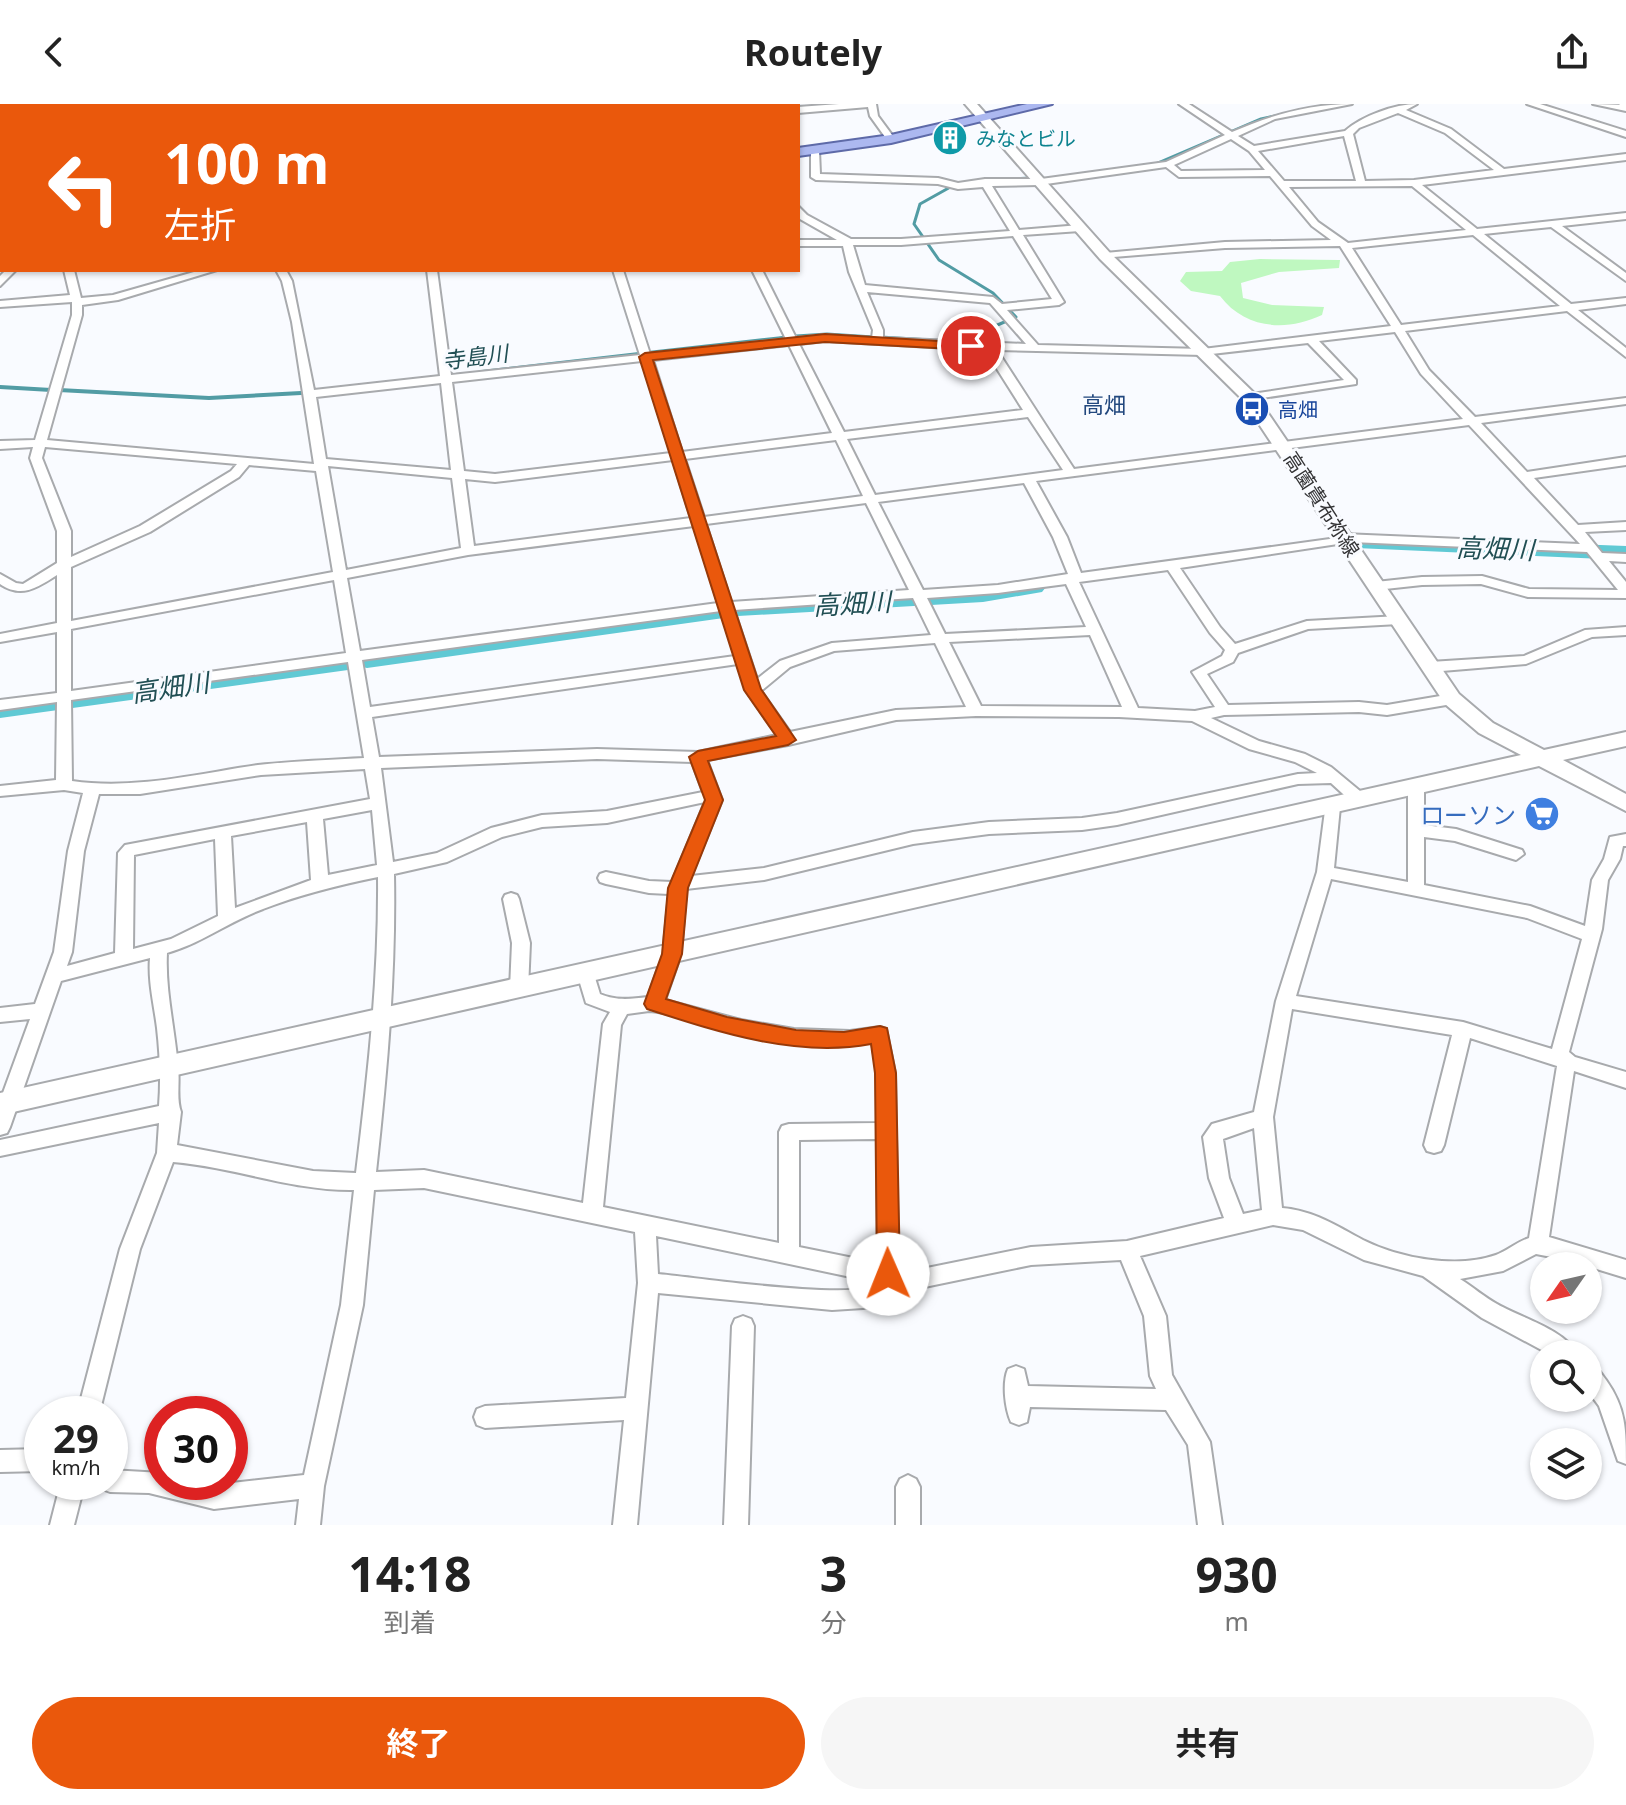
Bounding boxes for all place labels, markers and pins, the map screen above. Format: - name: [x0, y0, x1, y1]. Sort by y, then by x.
- building icon: みなとビル: [931, 119, 969, 157]
- place label: みなとビル: [976, 125, 1076, 152]
- pin: [937, 312, 1005, 380]
- bus stop icon: 高畑: [1233, 390, 1271, 428]
- place label: 高畑: [1278, 396, 1318, 423]
- supermarket icon: ローソン: [1523, 795, 1561, 833]
- place label: ローソン: [1420, 798, 1516, 831]

